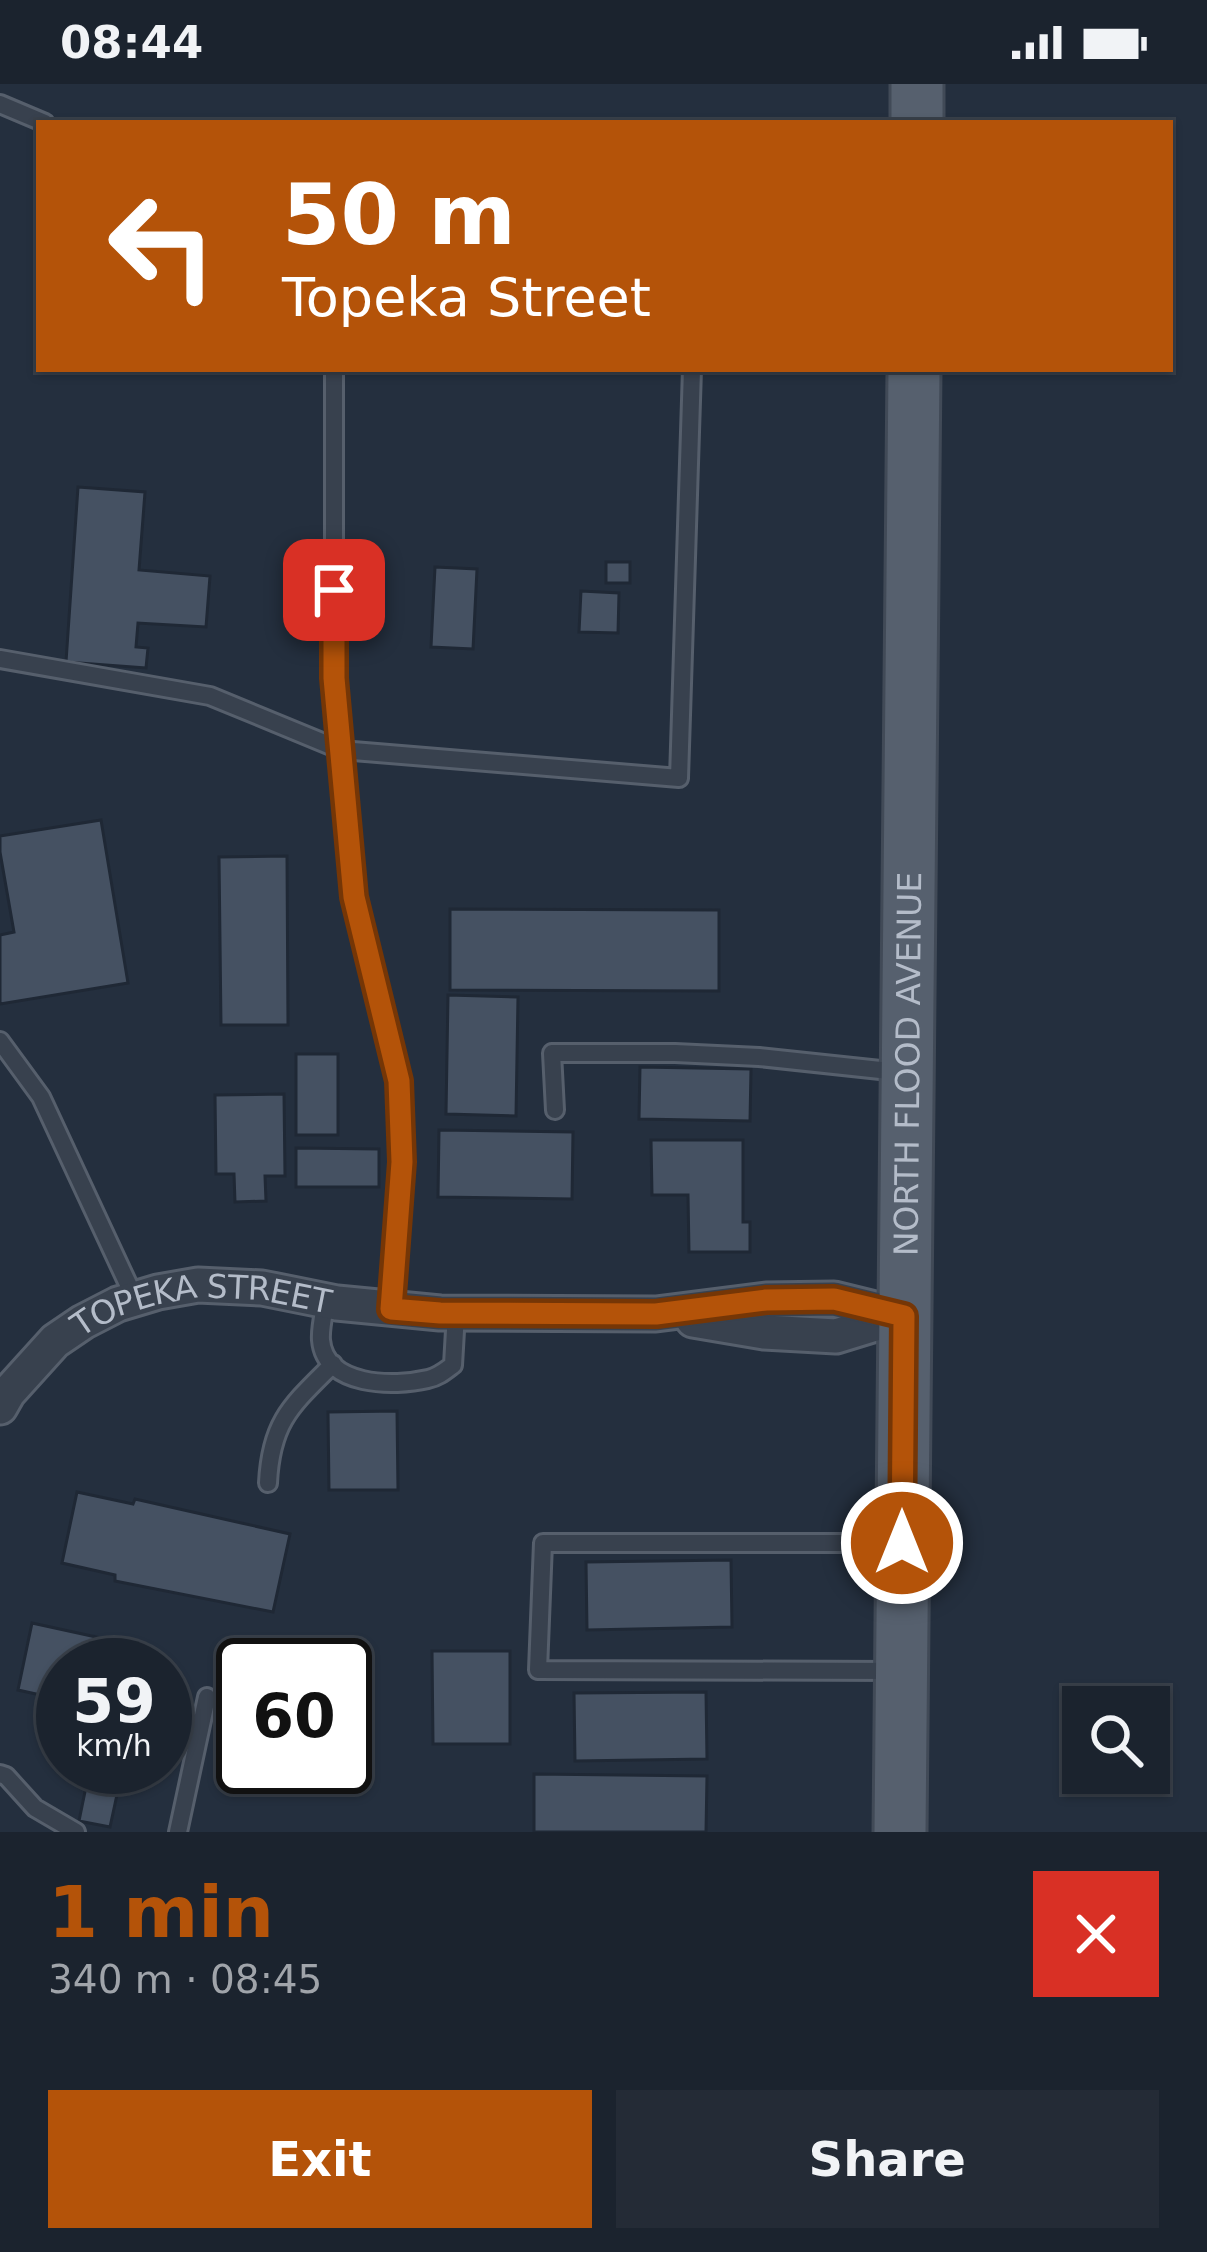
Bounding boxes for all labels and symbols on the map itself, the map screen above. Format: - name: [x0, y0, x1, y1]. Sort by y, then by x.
- pin: [283, 539, 385, 641]
- street label: NORTH FLOOD AVENUE: [886, 872, 929, 1256]
- street label: TOPEKA STREET: [62, 1265, 336, 1345]
- position arrow: [839, 1480, 965, 1606]
- speed limit sign: 60: [216, 1638, 372, 1794]

